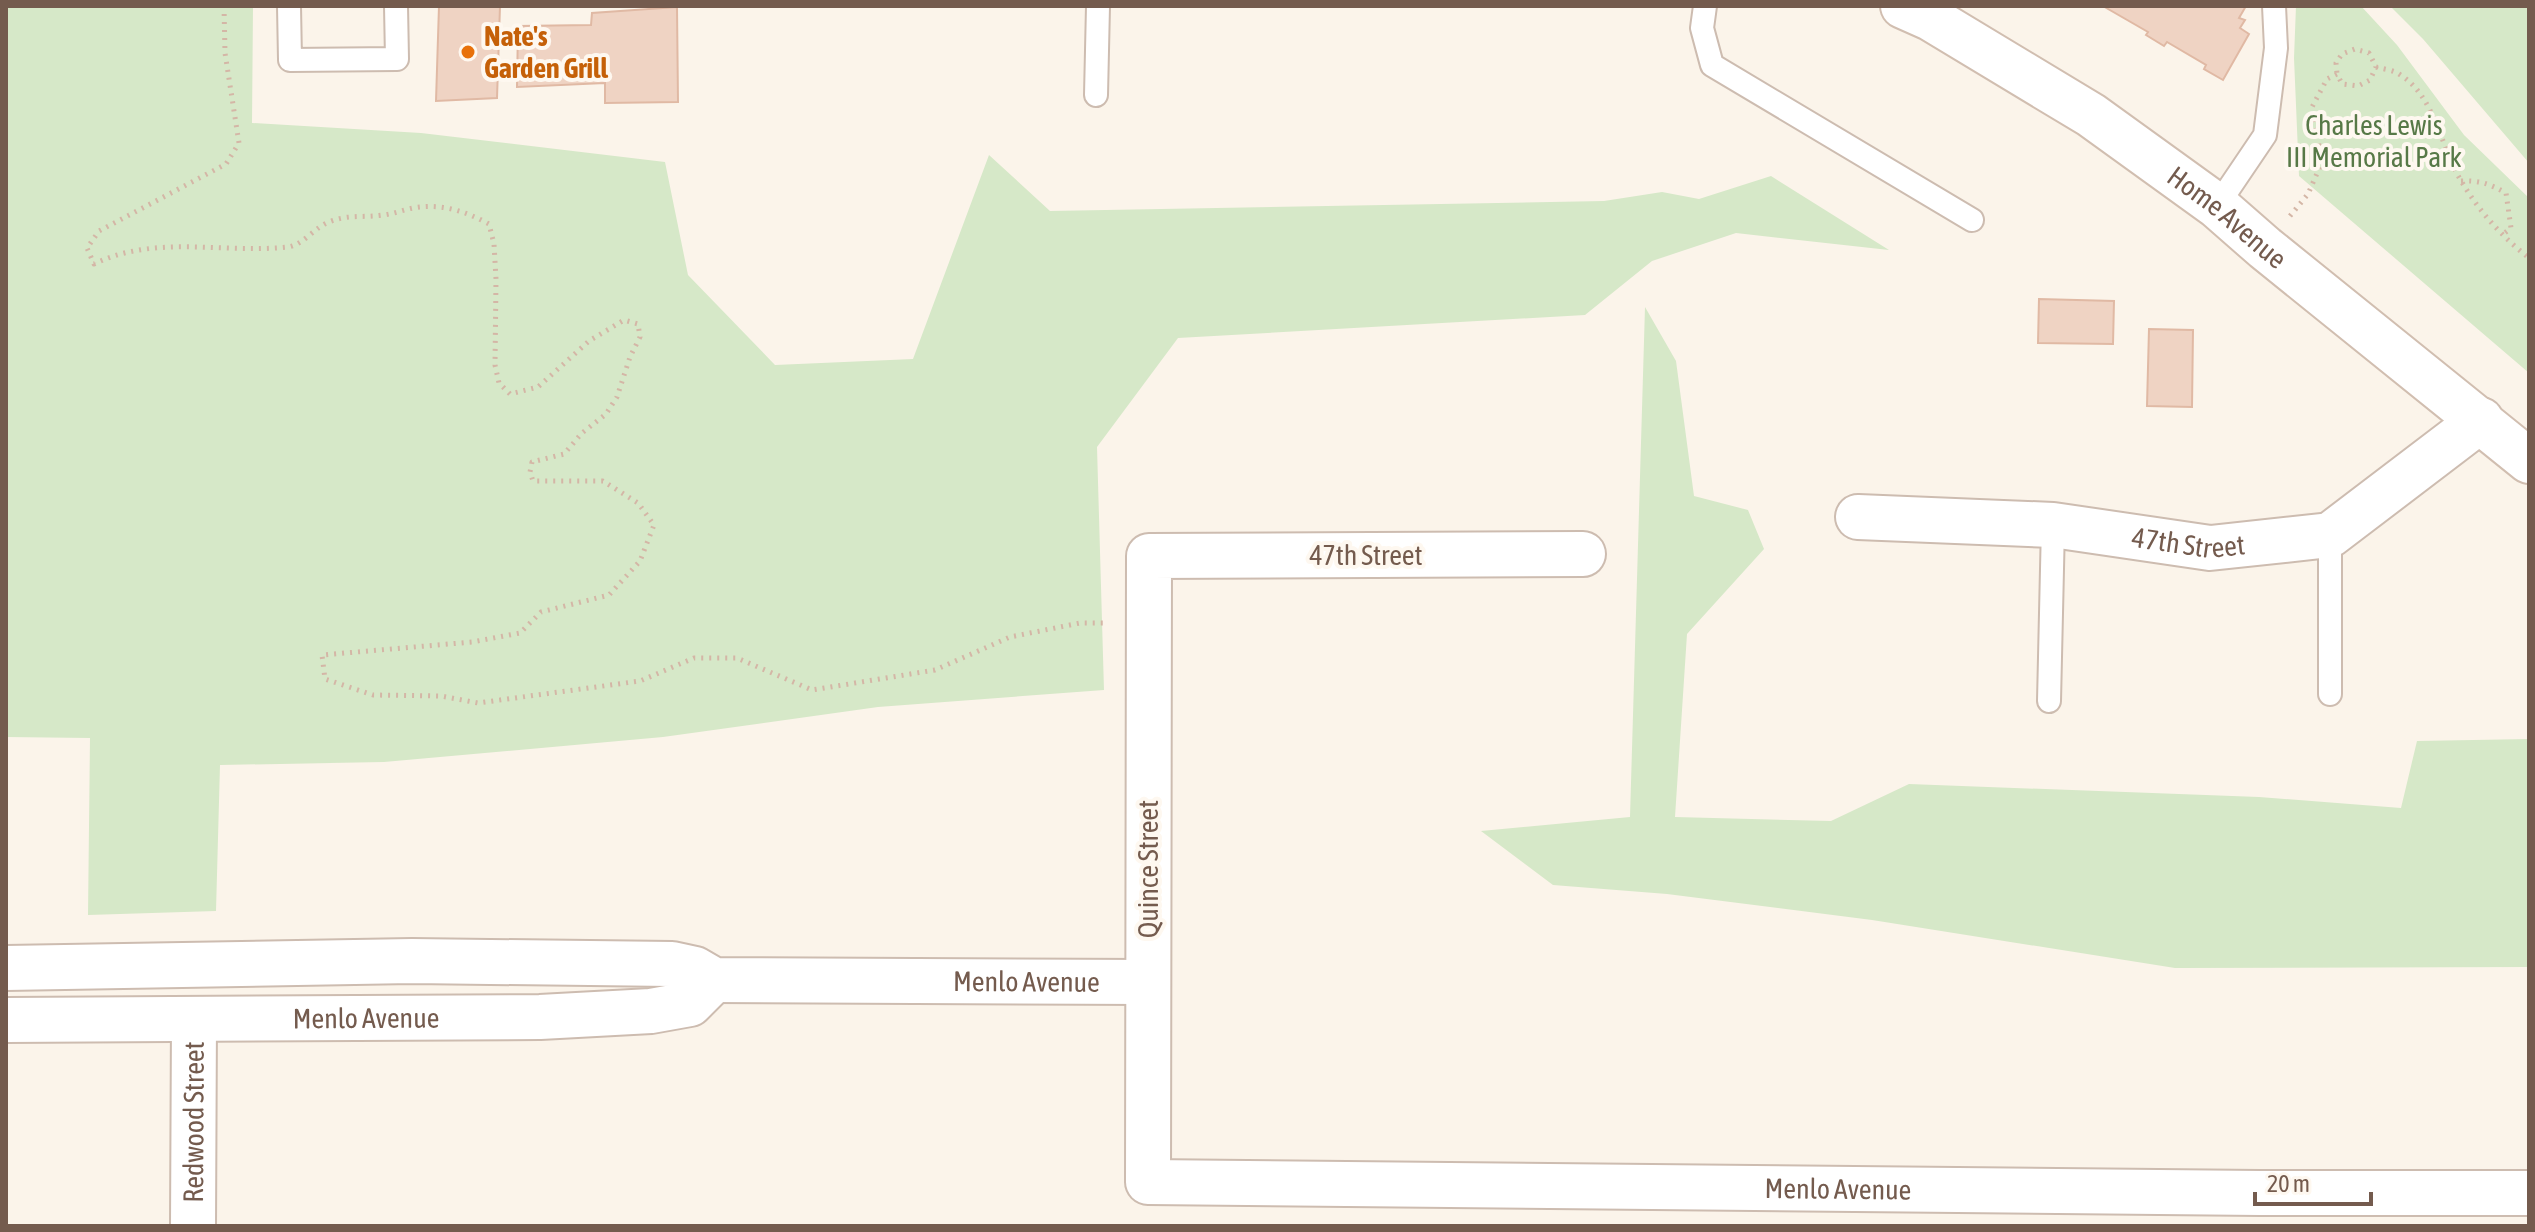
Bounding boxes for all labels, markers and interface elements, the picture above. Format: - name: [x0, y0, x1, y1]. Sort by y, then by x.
- place label: Nate's Garden Grill: [484, 20, 608, 84]
- marker: Nate's Garden Grill: [459, 43, 477, 61]
- park label: Charles Lewis III Memorial Park: [2286, 109, 2462, 173]
- street label: Home Avenue: [2162, 160, 2293, 275]
- street label: 47th Street: [2130, 521, 2246, 564]
- street label: 47th Street: [1309, 539, 1423, 571]
- street label: Quince Street: [1132, 800, 1164, 938]
- street label: Menlo Avenue: [953, 965, 1100, 998]
- street label: Menlo Avenue: [293, 1002, 439, 1034]
- street label: Redwood Street: [177, 1041, 210, 1203]
- scale bar: [2255, 1156, 2371, 1206]
- text: 20 m: [2267, 1170, 2310, 1197]
- street label: Menlo Avenue: [1764, 1172, 1912, 1206]

